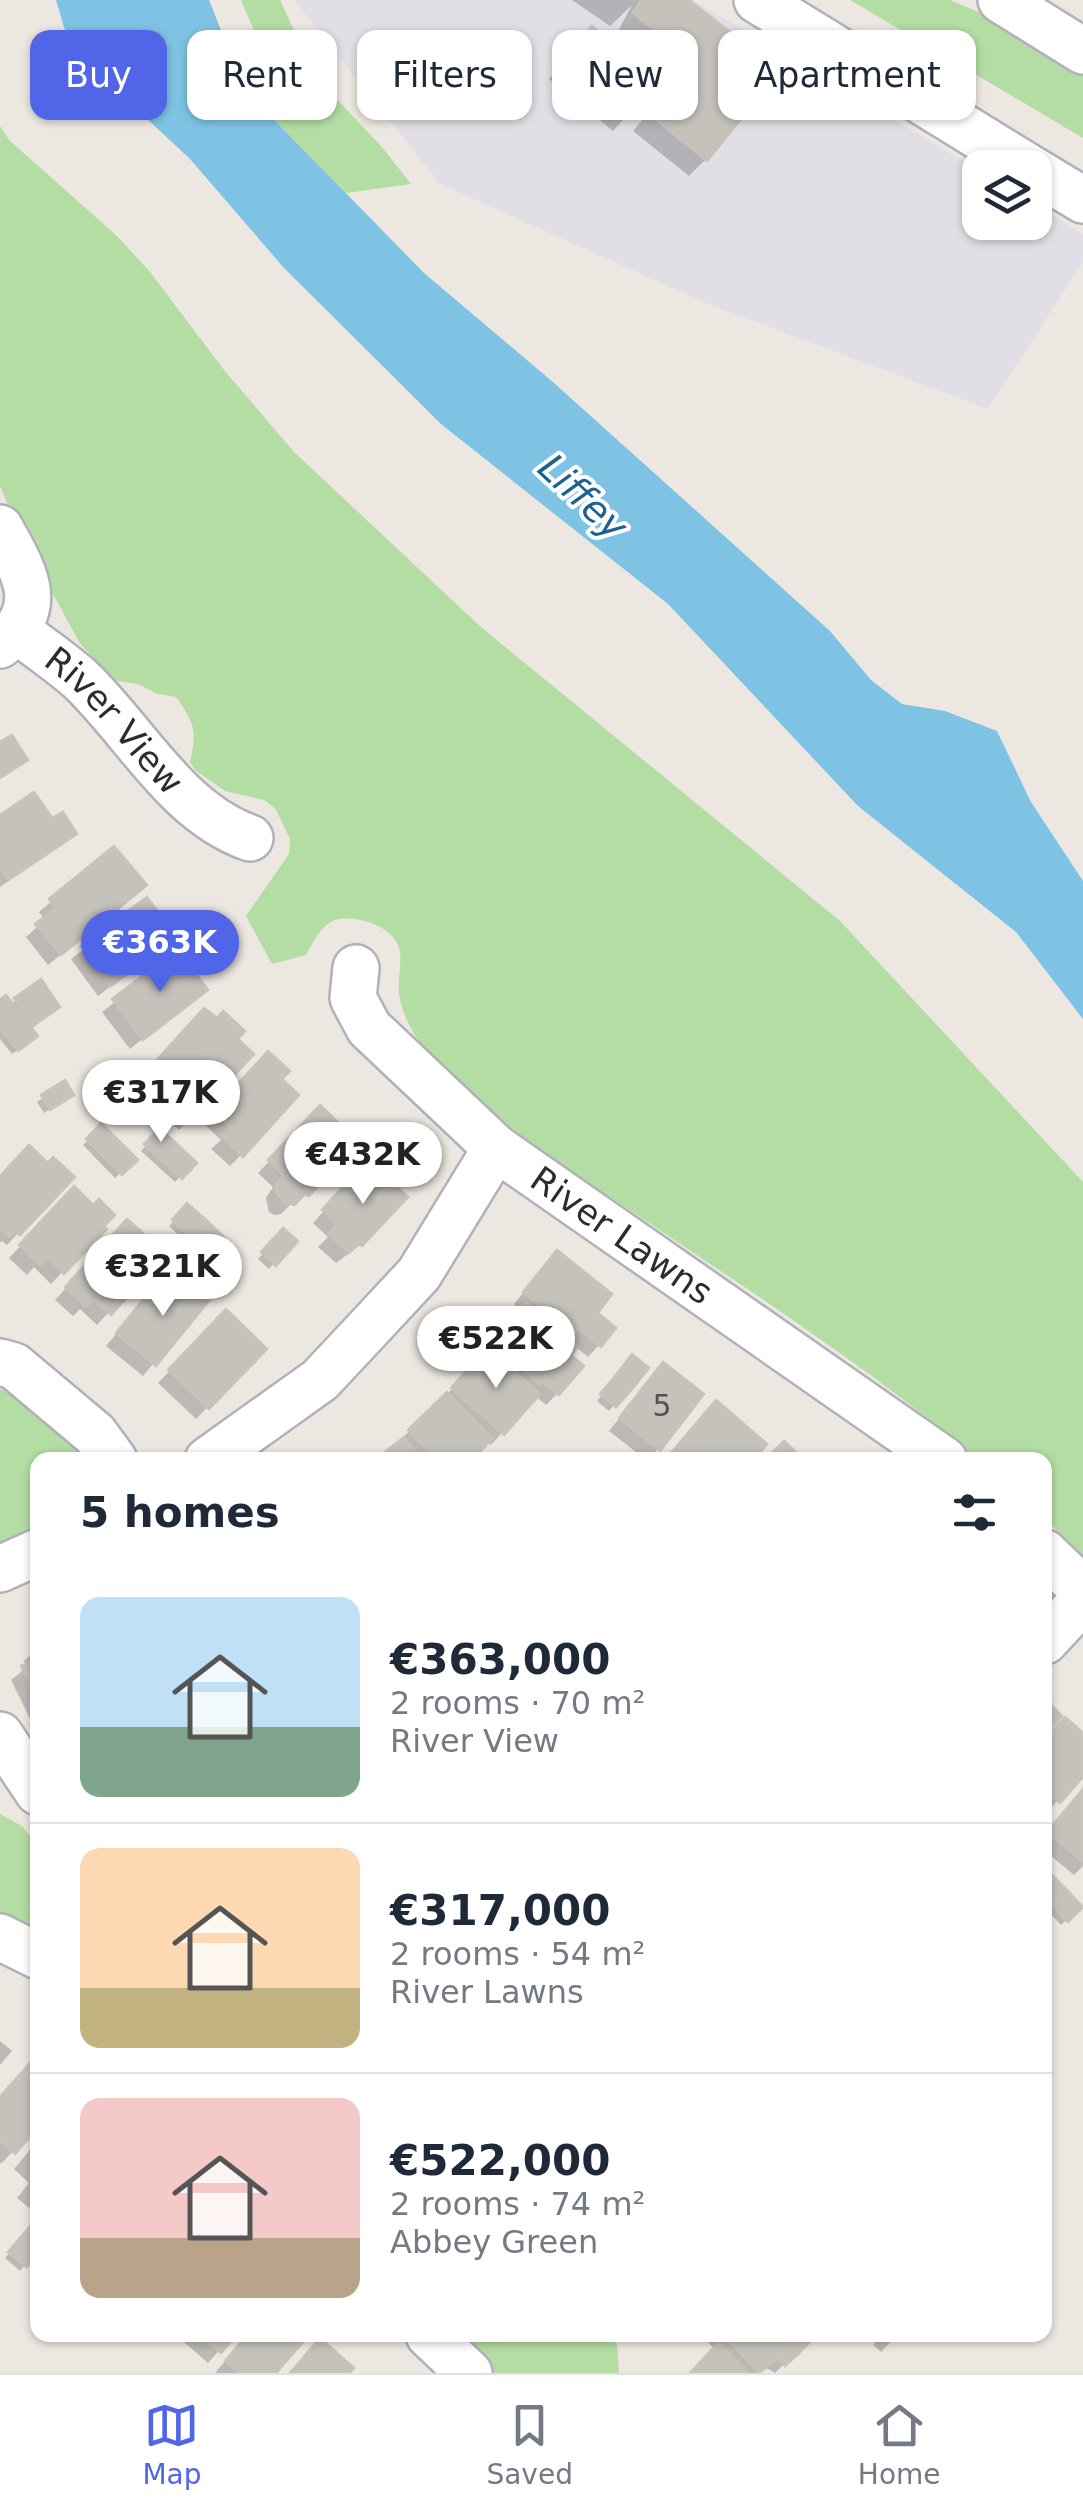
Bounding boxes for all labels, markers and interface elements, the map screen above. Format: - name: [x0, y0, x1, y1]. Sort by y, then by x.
- chip: Buy: [30, 30, 167, 120]
- chip: Rent: [187, 30, 337, 120]
- chip: Filters: [357, 30, 532, 120]
- chip: New: [552, 30, 698, 120]
- chip: Apartment: [718, 30, 976, 120]
- map controls: [962, 150, 1052, 240]
- button: layers: [962, 150, 1052, 240]
- water label: Liffey: [530, 445, 637, 549]
- street label: River View: [38, 639, 191, 802]
- pin: €363K: [90, 910, 230, 995]
- text: €363K: [103, 923, 217, 961]
- pin: €317K: [91, 1060, 231, 1145]
- text: €317K: [104, 1073, 218, 1111]
- pin: €432K: [293, 1122, 433, 1207]
- text: €432K: [306, 1135, 420, 1173]
- street label: River Lawns: [523, 1159, 720, 1312]
- pin: €321K: [93, 1234, 233, 1319]
- text: €321K: [106, 1247, 220, 1285]
- pin: €522K: [426, 1306, 566, 1391]
- text: €522K: [439, 1319, 553, 1357]
- house number: 5: [652, 1388, 672, 1423]
- icon: filters: [947, 1485, 1002, 1540]
- text: 5 homes: [80, 1488, 280, 1537]
- text: €363,000: [390, 1635, 611, 1684]
- icon: home: [160, 1637, 280, 1757]
- text: 2 rooms · 70 m²: [390, 1684, 645, 1722]
- text: River View: [390, 1722, 559, 1760]
- text: €317,000: [390, 1886, 611, 1935]
- icon: home: [160, 1888, 280, 2008]
- text: 2 rooms · 54 m²: [390, 1935, 645, 1973]
- text: River Lawns: [390, 1973, 584, 2011]
- text: €522,000: [390, 2136, 611, 2185]
- icon: home: [160, 2138, 280, 2258]
- text: 2 rooms · 74 m²: [390, 2185, 645, 2223]
- text: Abbey Green: [390, 2223, 598, 2261]
- tab: Map: [142, 2398, 202, 2491]
- tab: Saved: [486, 2398, 573, 2491]
- tab: Home: [858, 2398, 941, 2491]

